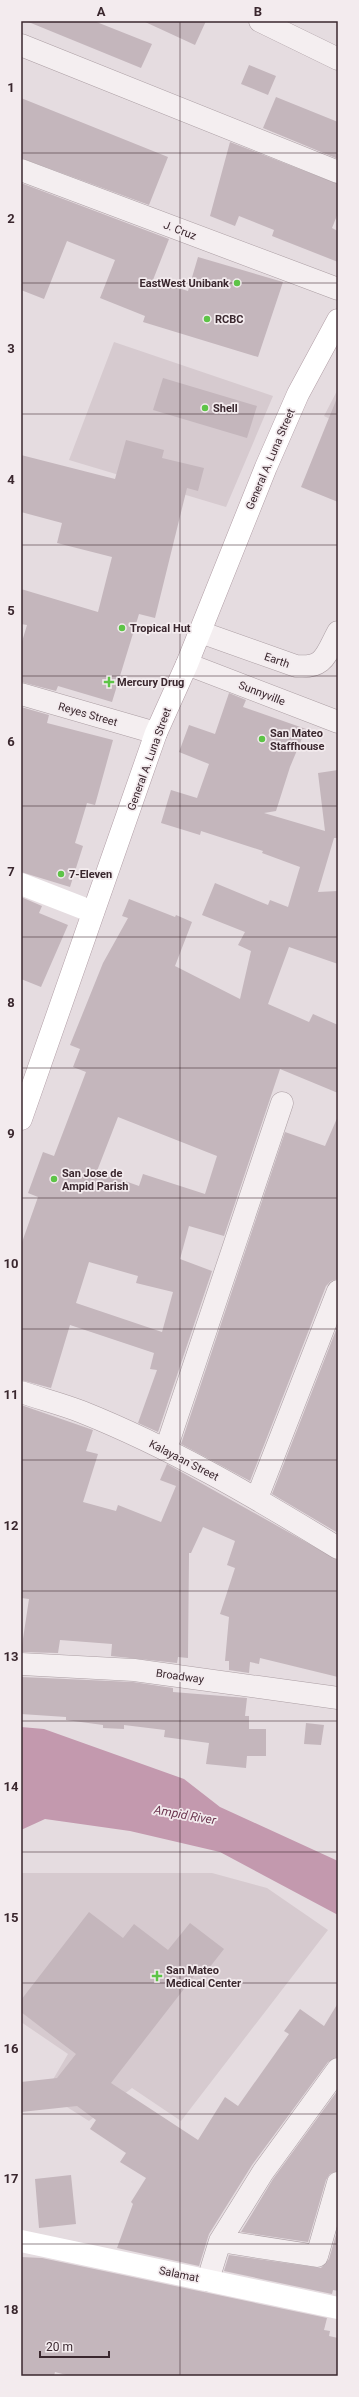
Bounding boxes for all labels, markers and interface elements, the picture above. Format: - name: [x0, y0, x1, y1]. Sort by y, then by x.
- text: A: [97, 4, 106, 19]
- text: B: [254, 4, 262, 19]
- text: 1: [7, 80, 15, 95]
- text: 2: [7, 211, 15, 226]
- street label: J. Cruz: [162, 218, 199, 243]
- place label: EastWest Unibank: [140, 277, 229, 290]
- marker: EastWest Unibank: [232, 278, 242, 288]
- place label: RCBC: [215, 313, 243, 326]
- marker: RCBC: [202, 314, 212, 324]
- text: 3: [7, 341, 15, 356]
- place label: Shell: [213, 402, 238, 415]
- marker: Shell: [200, 403, 210, 413]
- street label: General A. Luna Street: [243, 406, 298, 512]
- text: 4: [7, 472, 15, 487]
- text: 5: [7, 603, 15, 618]
- place label: Tropical Hut: [130, 622, 191, 635]
- marker: Tropical Hut: [117, 623, 127, 633]
- street label: Earth: [262, 650, 291, 671]
- place label: Mercury Drug: [117, 676, 184, 689]
- marker: Mercury Drug: [104, 677, 114, 687]
- street label: Sunnyville: [237, 679, 287, 708]
- street label: Reyes Street: [57, 700, 119, 729]
- street label: General A. Luna Street: [125, 706, 174, 812]
- place label: San Mateo Staffhouse: [270, 727, 324, 753]
- text: 6: [7, 734, 15, 749]
- marker: San Mateo Staffhouse: [257, 734, 267, 744]
- text: 7: [7, 864, 15, 879]
- place label: 7-Eleven: [69, 868, 112, 881]
- marker: 7-Eleven: [56, 869, 66, 879]
- text: 8: [7, 995, 15, 1010]
- text: 9: [7, 1126, 15, 1141]
- place label: San Jose de Ampid Parish: [62, 1167, 128, 1193]
- marker: San Jose de Ampid Parish: [49, 1174, 59, 1184]
- text: 10: [4, 1256, 18, 1271]
- text: 11: [4, 1387, 18, 1402]
- street label: Kalayaan Street: [147, 1437, 221, 1484]
- text: 12: [4, 1518, 18, 1533]
- text: 13: [4, 1649, 18, 1664]
- street label: Broadway: [155, 1667, 206, 1686]
- text: 14: [4, 1779, 19, 1794]
- water label: Ampid River: [152, 1803, 218, 1827]
- text: 15: [4, 1910, 18, 1925]
- place label: San Mateo Medical Center: [166, 1964, 241, 1990]
- marker: San Mateo Medical Center: [151, 1970, 163, 1982]
- text: 16: [4, 2041, 19, 2056]
- text: 17: [4, 2171, 18, 2186]
- street label: Salamat: [158, 2264, 200, 2285]
- text: 18: [4, 2302, 18, 2317]
- scale bar: [40, 2333, 109, 2359]
- text: 20 m: [46, 2340, 73, 2354]

